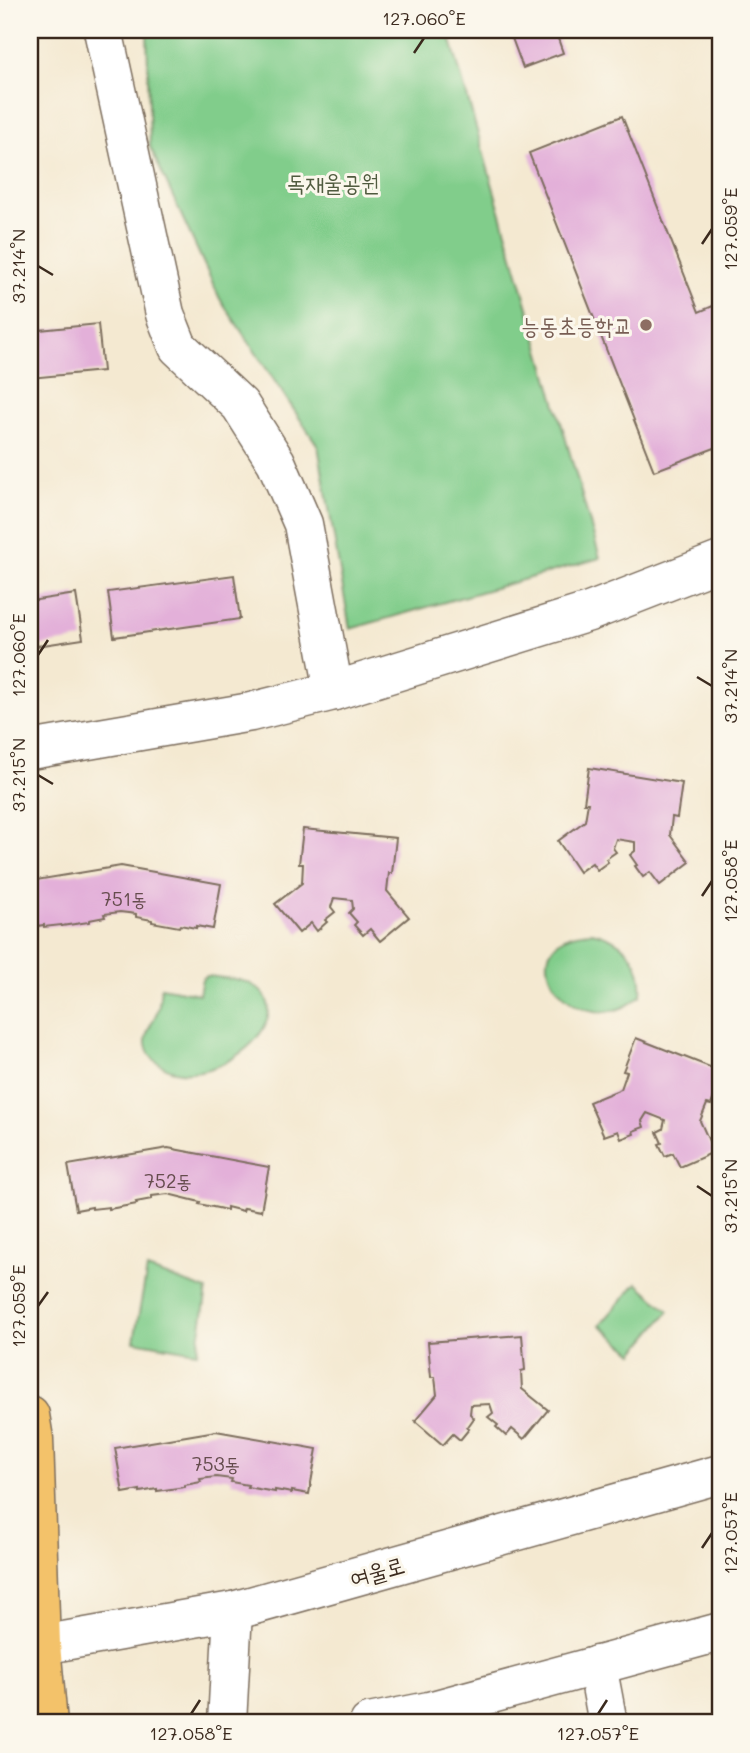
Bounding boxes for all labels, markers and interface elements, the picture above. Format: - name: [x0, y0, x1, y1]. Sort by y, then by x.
- text: 127.060°E: [382, 6, 466, 30]
- park label: 독재울공원: [287, 167, 379, 197]
- text: 127.059°E: [718, 188, 742, 270]
- text: 37.214°N: [6, 229, 30, 303]
- place label: 능동초등학교: [521, 310, 632, 340]
- marker: 능동초등학교: [638, 317, 654, 333]
- text: 127.060°E: [6, 613, 30, 697]
- text: 37.214°N: [718, 649, 742, 723]
- text: 37.215°N: [6, 738, 30, 812]
- text: 127.058°E: [718, 839, 742, 923]
- house number: 751동: [101, 886, 147, 911]
- text: 37.215°N: [718, 1159, 742, 1233]
- house number: 752동: [144, 1168, 192, 1193]
- text: 127.059°E: [6, 1265, 30, 1347]
- house number: 753동: [192, 1451, 240, 1476]
- text: 127.057°E: [718, 1492, 742, 1574]
- street label: 여울로: [346, 1549, 408, 1593]
- text: 127.058°E: [149, 1721, 233, 1745]
- text: 127.057°E: [557, 1721, 639, 1745]

